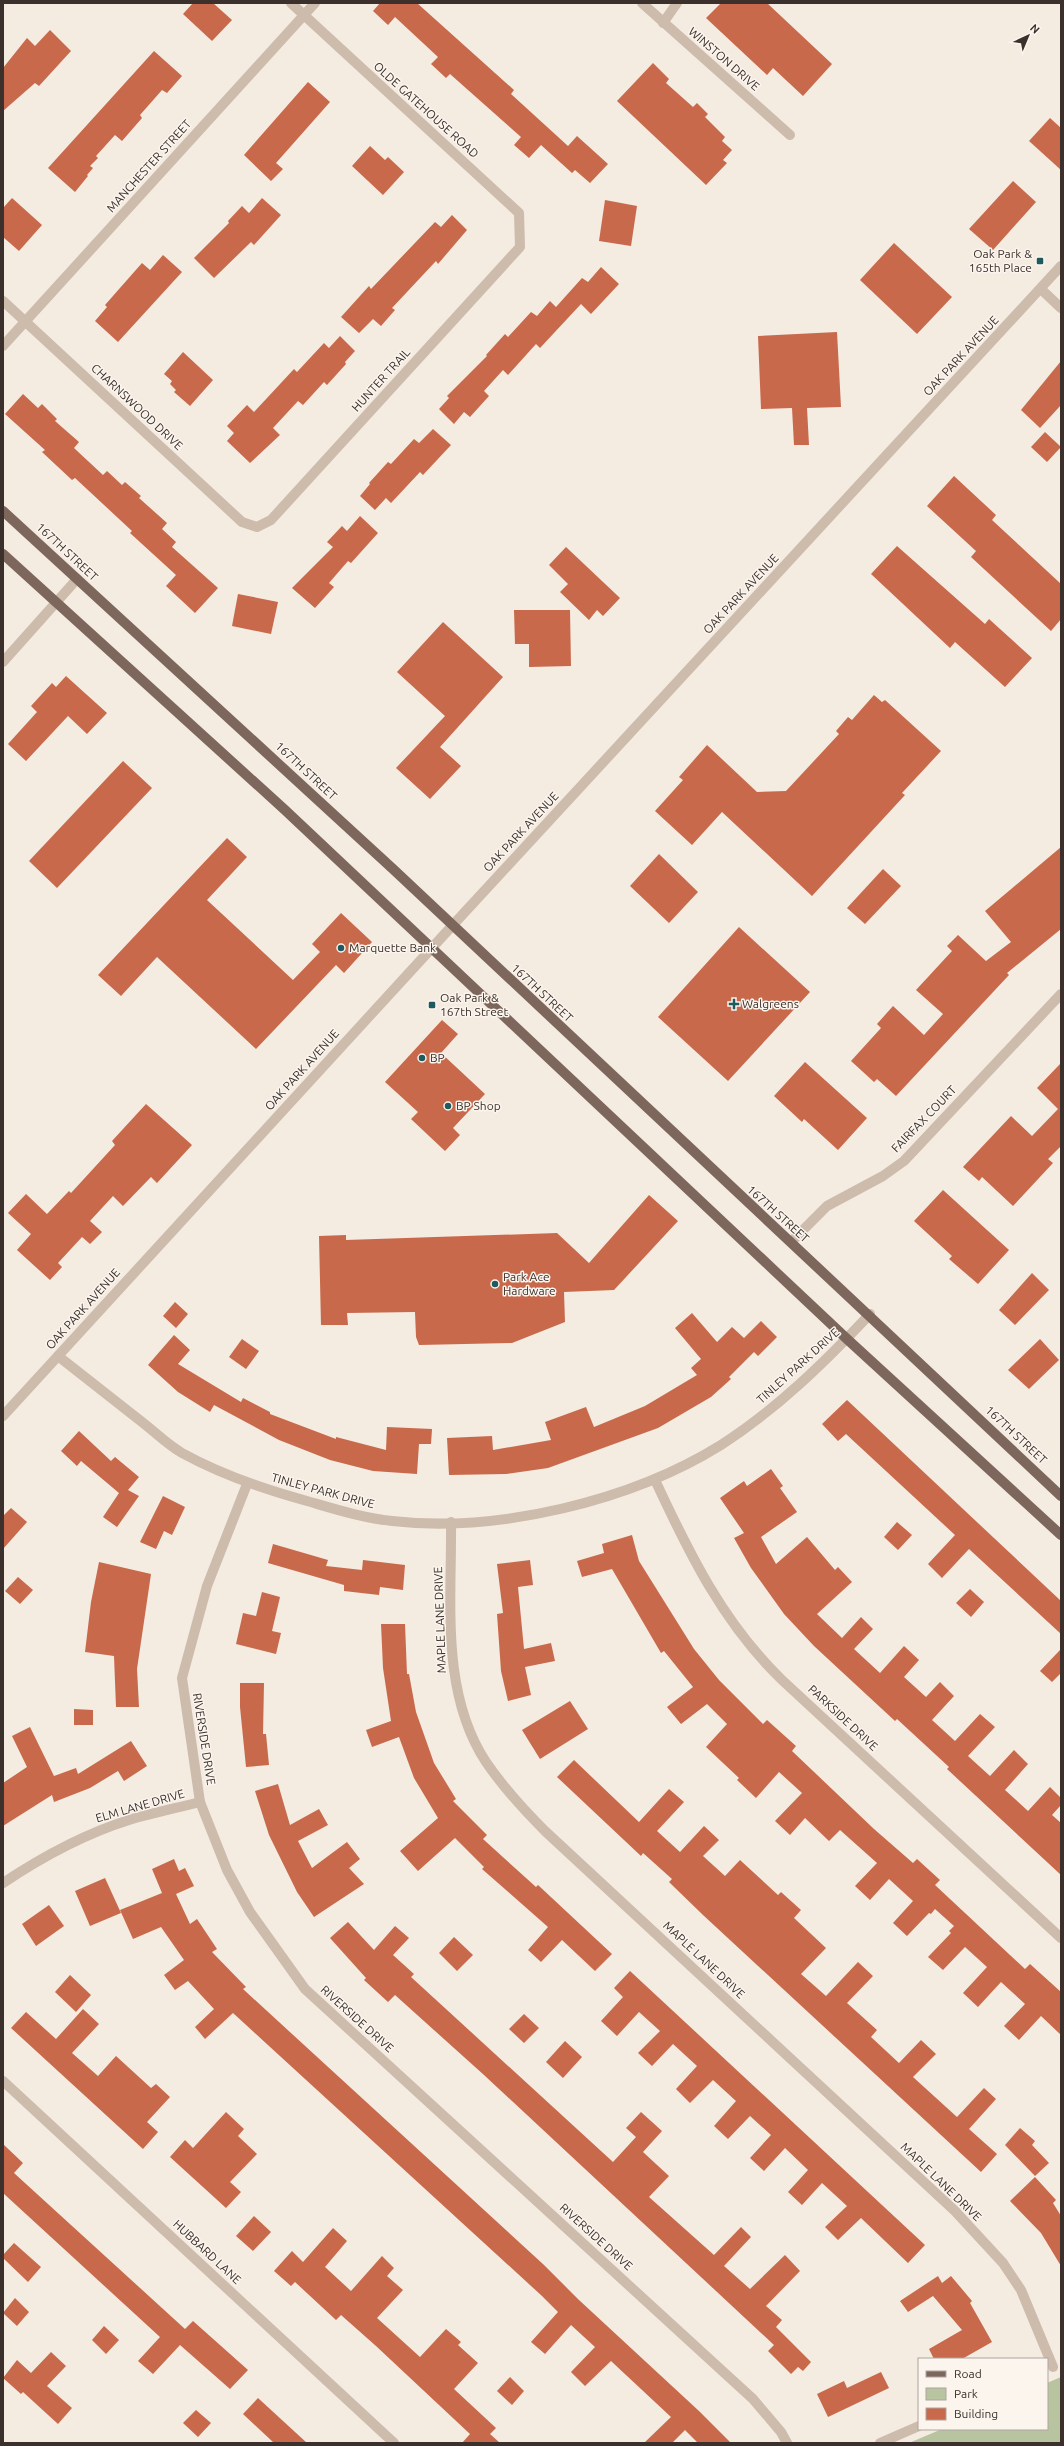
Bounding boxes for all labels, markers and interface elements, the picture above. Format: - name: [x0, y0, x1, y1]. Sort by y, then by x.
- north arrow: [1008, 16, 1048, 56]
- text: N: [1028, 22, 1042, 36]
- street label: WINSTON DRIVE: [686, 24, 763, 93]
- street label: OLDE GATEHOUSE ROAD: [371, 59, 481, 160]
- street label: MANCHESTER STREET: [104, 117, 194, 214]
- place label: Oak Park & 165th Place: [969, 247, 1032, 274]
- marker: Oak Park & 165th Place: [1035, 256, 1045, 266]
- street label: OAK PARK AVENUE: [920, 313, 1001, 398]
- street label: HUNTER TRAIL: [349, 345, 412, 414]
- street label: CHARNSWOOD DRIVE: [89, 361, 186, 453]
- street label: 167TH STREET: [34, 520, 101, 583]
- street label: OAK PARK AVENUE: [700, 551, 781, 636]
- street label: 167TH STREET: [273, 739, 340, 802]
- street label: OAK PARK AVENUE: [480, 789, 561, 874]
- place label: Marquette Bank: [349, 941, 436, 954]
- marker: Marquette Bank: [336, 943, 346, 953]
- street label: 167TH STREET: [509, 961, 576, 1024]
- place label: Oak Park & 167th Street: [440, 991, 508, 1018]
- place label: Walgreens: [742, 997, 799, 1010]
- marker: Walgreens: [729, 999, 739, 1009]
- marker: Oak Park & 167th Street: [427, 1000, 437, 1010]
- street label: OAK PARK AVENUE: [262, 1026, 341, 1113]
- place label: BP: [430, 1051, 445, 1064]
- marker: BP: [417, 1053, 427, 1063]
- street label: FAIRFAX COURT: [889, 1083, 959, 1155]
- place label: BP Shop: [456, 1099, 501, 1112]
- marker: BP Shop: [443, 1101, 453, 1111]
- street label: 167TH STREET: [745, 1182, 812, 1245]
- street label: OAK PARK AVENUE: [43, 1265, 122, 1352]
- place label: Park Ace Hardware: [503, 1270, 556, 1297]
- marker: Park Ace Hardware: [490, 1279, 500, 1289]
- street label: TINLEY PARK DRIVE: [754, 1325, 842, 1406]
- street label: 167TH STREET: [983, 1403, 1050, 1466]
- street label: TINLEY PARK DRIVE: [270, 1470, 376, 1511]
- street label: MAPLE LANE DRIVE: [431, 1566, 448, 1674]
- street label: PARKSIDE DRIVE: [806, 1682, 881, 1753]
- street label: RIVERSIDE DRIVE: [191, 1692, 218, 1786]
- street label: ELM LANE DRIVE: [94, 1787, 186, 1824]
- street label: MAPLE LANE DRIVE: [661, 1919, 748, 2001]
- street label: RIVERSIDE DRIVE: [318, 1983, 396, 2055]
- street label: MAPLE LANE DRIVE: [898, 2140, 984, 2224]
- street label: RIVERSIDE DRIVE: [557, 2201, 635, 2273]
- street label: HUBBARD LANE: [171, 2217, 244, 2287]
- legend: [918, 2358, 1048, 2430]
- text: Road: [954, 2367, 982, 2380]
- text: Park: [954, 2387, 978, 2400]
- text: Building: [954, 2407, 998, 2420]

